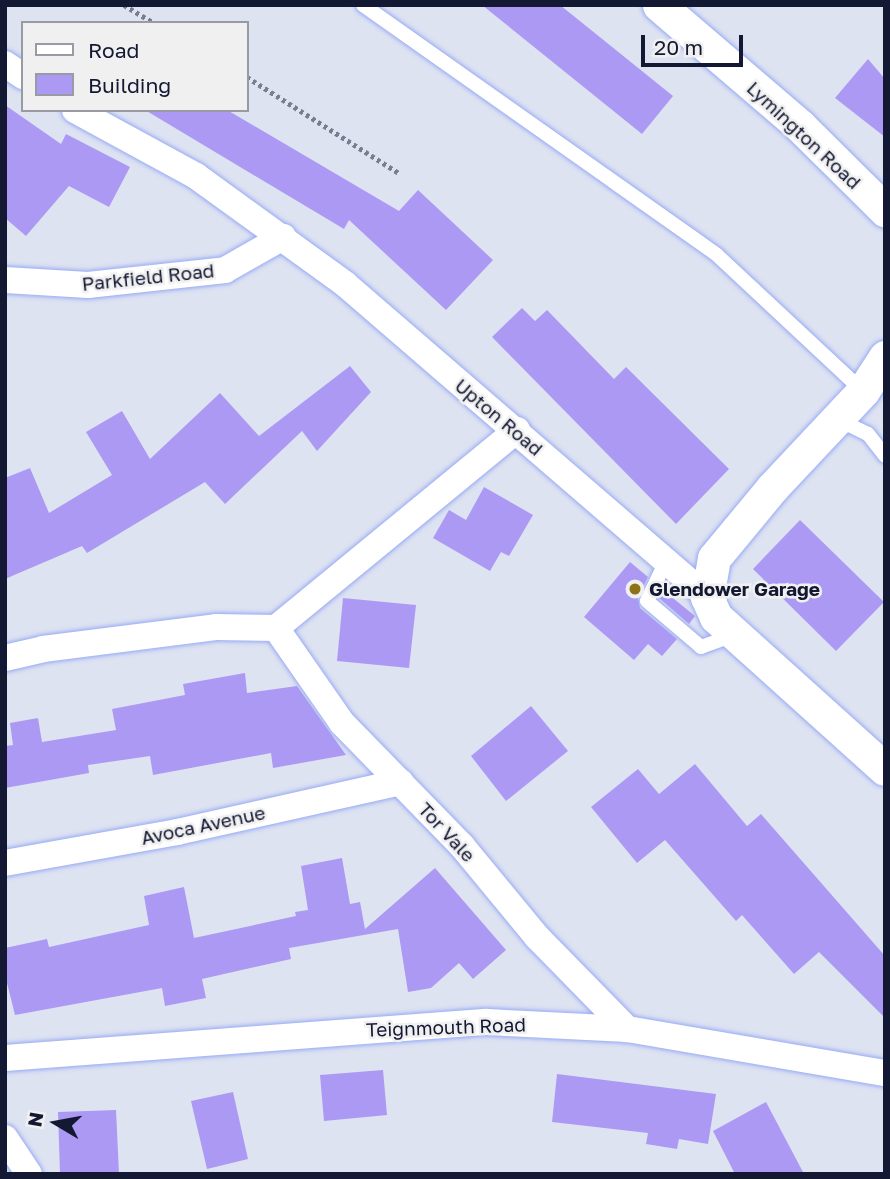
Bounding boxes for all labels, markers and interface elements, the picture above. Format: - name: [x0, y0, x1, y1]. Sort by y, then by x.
- legend: [21, 21, 248, 112]
- scale bar: [645, 21, 746, 65]
- text: 20 m: [654, 34, 703, 60]
- text: Road: [88, 37, 139, 63]
- text: Building: [88, 72, 171, 98]
- street label: Lymington Road: [742, 76, 866, 194]
- street label: Parkfield Road: [81, 259, 215, 295]
- street label: Upton Road: [450, 374, 548, 460]
- place label: Glendower Garage: [649, 578, 820, 600]
- marker: Glendower Garage: [627, 581, 643, 597]
- street label: Tor Vale: [414, 798, 480, 866]
- street label: Avoca Avenue: [139, 801, 267, 849]
- street label: Teignmouth Road: [366, 1013, 526, 1041]
- north arrow: [21, 1088, 91, 1158]
- text: N: [22, 1110, 47, 1128]

